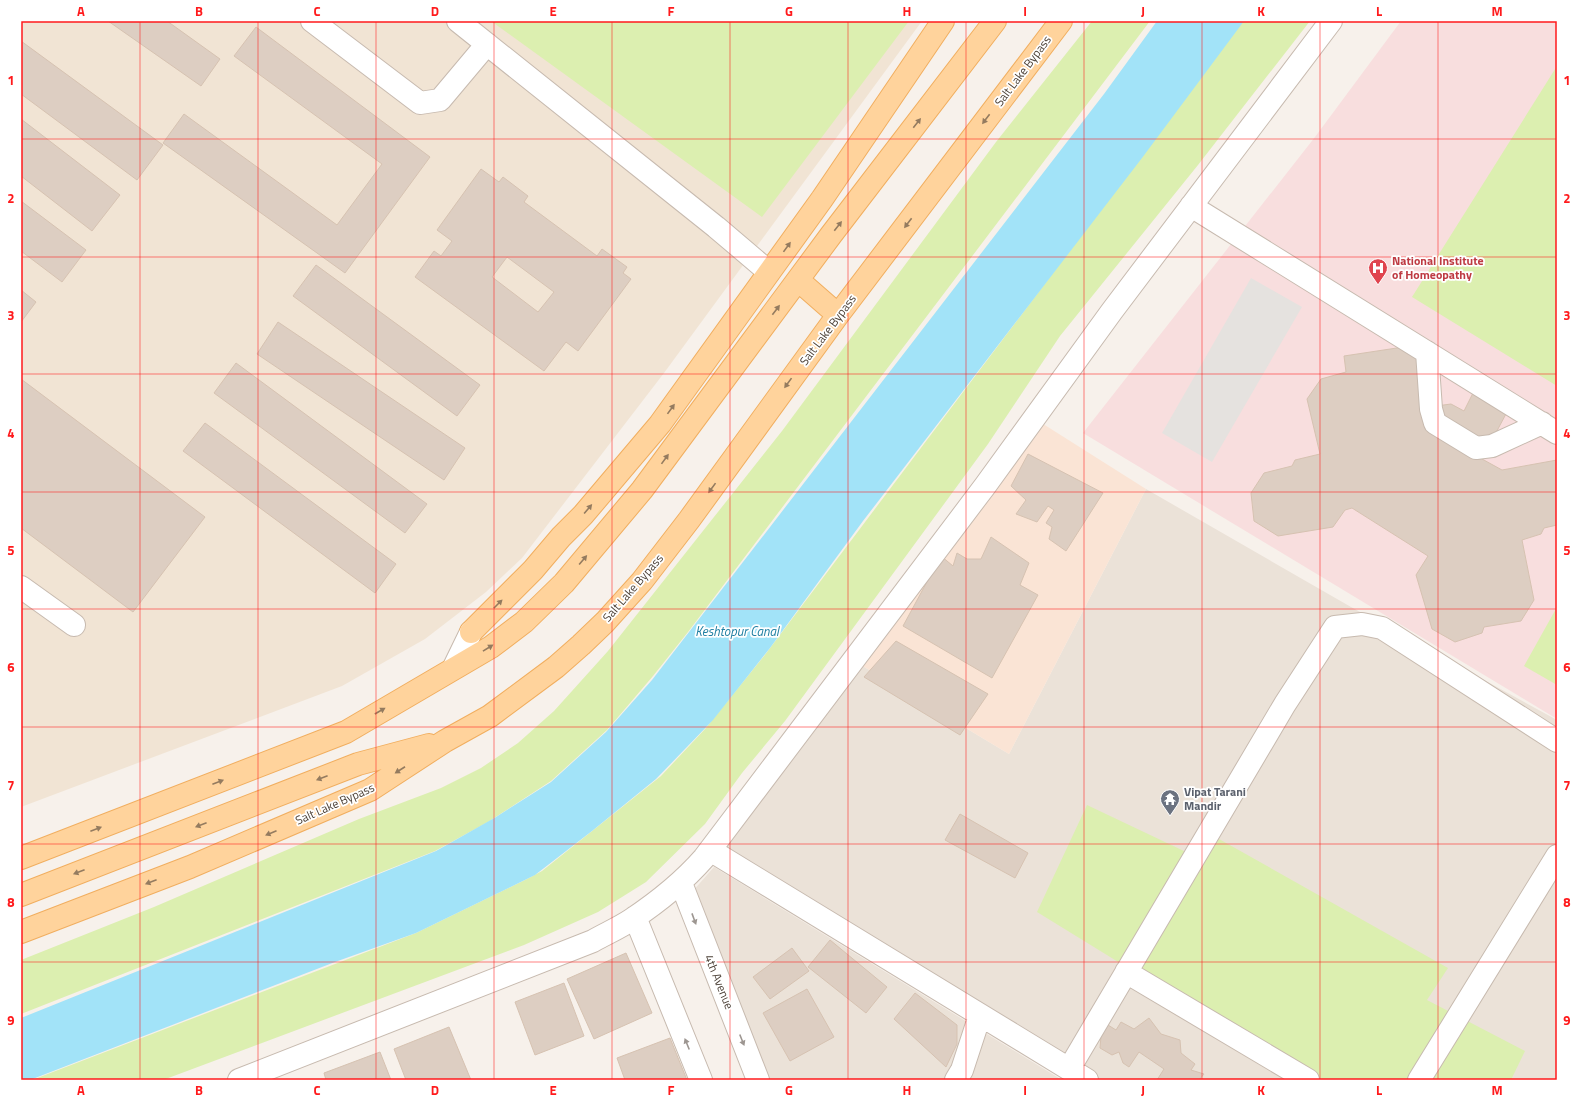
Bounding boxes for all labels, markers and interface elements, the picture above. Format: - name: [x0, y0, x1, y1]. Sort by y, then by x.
- text: A: [77, 1, 85, 21]
- text: B: [195, 1, 203, 21]
- text: C: [313, 1, 321, 21]
- text: D: [431, 1, 439, 21]
- text: E: [549, 1, 557, 21]
- text: F: [668, 1, 675, 21]
- text: G: [785, 1, 793, 21]
- text: H: [903, 1, 911, 21]
- text: I: [1023, 1, 1027, 21]
- text: J: [1141, 1, 1145, 21]
- text: K: [1257, 1, 1265, 21]
- text: L: [1376, 1, 1382, 21]
- text: M: [1491, 1, 1503, 21]
- street label: Salt Lake Bypass: [989, 31, 1056, 110]
- text: 1: [7, 70, 15, 90]
- text: 1: [1563, 70, 1571, 90]
- one-way arrow: [983, 114, 991, 124]
- one-way arrow: [913, 117, 922, 128]
- text: 2: [7, 188, 15, 208]
- text: 2: [1563, 188, 1571, 208]
- one-way arrow: [904, 218, 912, 228]
- one-way arrow: [834, 220, 842, 231]
- one-way arrow: [783, 242, 791, 252]
- place label: National Institute of Homeopathy: [1392, 251, 1484, 284]
- hospital icon: National Institute of Homeopathy: [1367, 257, 1389, 285]
- street label: Salt Lake Bypass: [794, 290, 861, 369]
- one-way arrow: [771, 304, 780, 315]
- text: 3: [7, 305, 15, 325]
- text: 3: [1563, 305, 1571, 325]
- one-way arrow: [785, 378, 793, 388]
- one-way arrow: [666, 404, 675, 415]
- text: 4: [7, 423, 15, 443]
- text: 4: [1563, 423, 1571, 443]
- one-way arrow: [661, 454, 669, 465]
- one-way arrow: [708, 483, 716, 494]
- one-way arrow: [583, 504, 592, 515]
- text: 5: [7, 540, 15, 560]
- text: 5: [1563, 540, 1571, 560]
- street label: Salt Lake Bypass: [598, 549, 668, 626]
- one-way arrow: [579, 555, 588, 566]
- one-way arrow: [493, 599, 503, 609]
- water label: Keshtopur Canal: [695, 621, 781, 641]
- one-way arrow: [483, 644, 493, 652]
- text: 6: [7, 657, 15, 677]
- text: 6: [1563, 657, 1571, 677]
- one-way arrow: [374, 708, 386, 715]
- one-way arrow: [395, 766, 406, 774]
- text: 7: [7, 775, 15, 795]
- text: 7: [1563, 775, 1571, 795]
- one-way arrow: [315, 776, 327, 782]
- street label: Salt Lake Bypass: [292, 777, 378, 829]
- one-way arrow: [212, 778, 224, 784]
- place label: Vipat Tarani Mandir: [1184, 782, 1246, 815]
- temple icon: Vipat Tarani Mandir: [1159, 788, 1181, 816]
- one-way arrow: [194, 823, 206, 829]
- one-way arrow: [91, 825, 103, 831]
- one-way arrow: [265, 830, 277, 836]
- one-way arrow: [74, 869, 85, 875]
- one-way arrow: [145, 880, 157, 886]
- text: 8: [7, 892, 15, 912]
- text: 8: [1563, 892, 1571, 912]
- one-way arrow: [692, 914, 698, 926]
- street label: 4th Avenue: [700, 952, 739, 1012]
- text: 9: [7, 1010, 15, 1030]
- text: 9: [1563, 1010, 1571, 1030]
- one-way arrow: [739, 1035, 745, 1046]
- one-way arrow: [683, 1037, 689, 1049]
- text: A: [77, 1080, 85, 1100]
- text: B: [195, 1080, 203, 1100]
- text: C: [313, 1080, 321, 1100]
- text: D: [431, 1080, 439, 1100]
- text: E: [549, 1080, 557, 1100]
- text: F: [668, 1080, 675, 1100]
- text: G: [785, 1080, 793, 1100]
- text: H: [903, 1080, 911, 1100]
- text: I: [1023, 1080, 1027, 1100]
- text: J: [1141, 1080, 1145, 1100]
- text: K: [1257, 1080, 1265, 1100]
- text: L: [1376, 1080, 1382, 1100]
- text: M: [1491, 1080, 1503, 1100]

